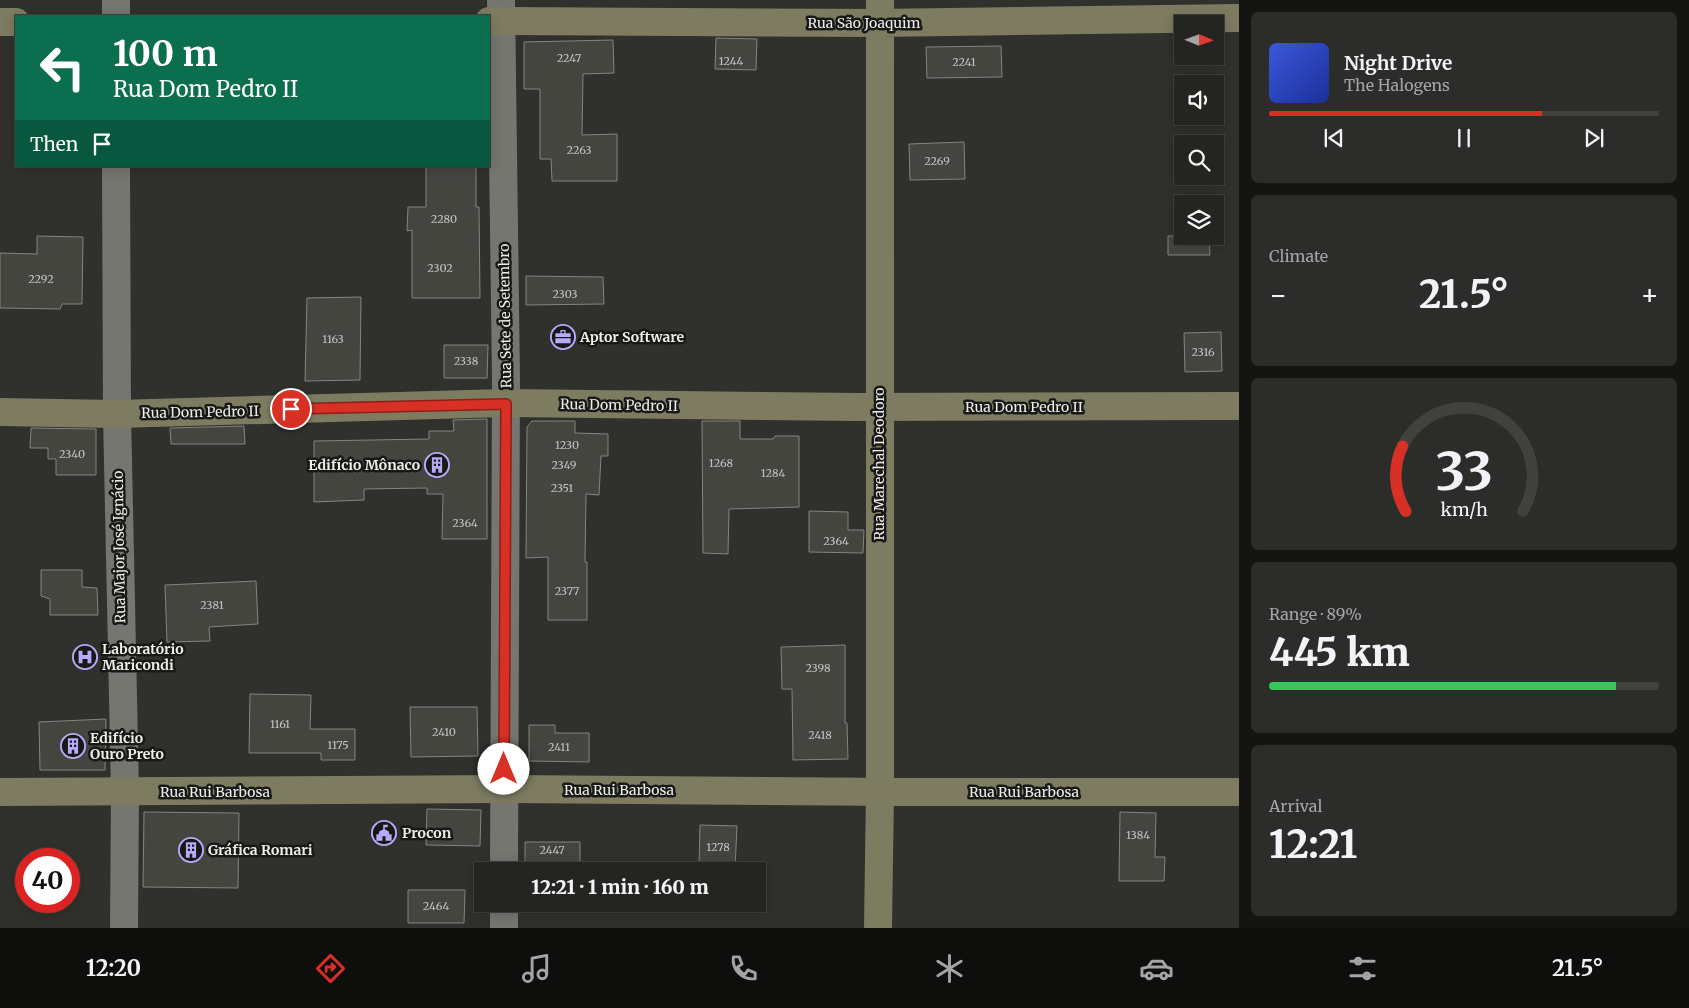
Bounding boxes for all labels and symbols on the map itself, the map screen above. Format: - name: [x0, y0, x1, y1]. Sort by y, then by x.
- street label: Rua São Joaquim: [808, 14, 921, 32]
- north arrow: [1174, 15, 1224, 65]
- house number: 2247: [557, 51, 581, 65]
- house number: 1244: [719, 54, 744, 68]
- house number: 2241: [952, 55, 976, 69]
- house number: 2263: [567, 143, 591, 157]
- house number: 2269: [924, 154, 950, 168]
- house number: 2280: [431, 212, 457, 226]
- street label: Rua Sete de Setembro: [495, 244, 515, 388]
- house number: 2302: [427, 261, 453, 275]
- house number: 2292: [28, 272, 54, 286]
- house number: 2303: [552, 287, 578, 301]
- office icon: Aptor Software: [550, 324, 576, 350]
- place label: Aptor Software: [579, 328, 685, 346]
- house number: 1163: [322, 332, 344, 346]
- house number: 2316: [1191, 345, 1215, 359]
- house number: 2338: [454, 354, 479, 368]
- pin: [270, 388, 312, 430]
- street label: Rua Marechal Deodoro: [870, 388, 888, 541]
- street label: Rua Dom Pedro II: [560, 395, 678, 415]
- street label: Rua Dom Pedro II: [965, 398, 1083, 416]
- street label: Rua Dom Pedro II: [141, 402, 259, 422]
- house number: 1230: [555, 438, 579, 452]
- house number: 2340: [59, 447, 85, 461]
- building icon: Edifício Mônaco: [424, 452, 450, 478]
- place label: Edifício Mônaco: [308, 456, 420, 474]
- house number: 1268: [709, 456, 734, 470]
- house number: 2349: [551, 458, 577, 472]
- house number: 1284: [761, 466, 785, 480]
- street label: Rua Major José Ignácio: [109, 470, 129, 624]
- house number: 2351: [551, 481, 573, 495]
- house number: 2364: [452, 516, 478, 530]
- house number: 2364: [823, 534, 849, 548]
- house number: 2377: [555, 584, 579, 598]
- house number: 2381: [200, 598, 224, 612]
- place label: Laboratório Maricondi: [102, 640, 184, 674]
- hospital icon: Laboratório Maricondi: [72, 644, 98, 670]
- house number: 2398: [805, 661, 831, 675]
- house number: 1161: [270, 717, 290, 731]
- house number: 2410: [432, 725, 456, 739]
- house number: 2418: [808, 728, 832, 742]
- place label: Edifício Ouro Preto: [90, 729, 164, 763]
- building icon: Edifício Ouro Preto: [60, 733, 86, 759]
- house number: 1175: [327, 738, 349, 752]
- house number: 2411: [548, 740, 570, 754]
- position arrow: [477, 742, 529, 794]
- street label: Rua Rui Barbosa: [564, 781, 675, 799]
- street label: Rua Rui Barbosa: [160, 783, 271, 801]
- street label: Rua Rui Barbosa: [969, 783, 1080, 801]
- public building icon: Procon: [371, 820, 397, 846]
- place label: Procon: [402, 824, 452, 842]
- house number: 1384: [1126, 828, 1150, 842]
- building icon: Gráfica Romari: [178, 837, 204, 863]
- house number: 1278: [706, 840, 730, 854]
- place label: Gráfica Romari: [208, 841, 313, 859]
- house number: 2447: [540, 843, 564, 857]
- speed limit sign: 40: [15, 848, 80, 913]
- house number: 2464: [423, 899, 449, 913]

